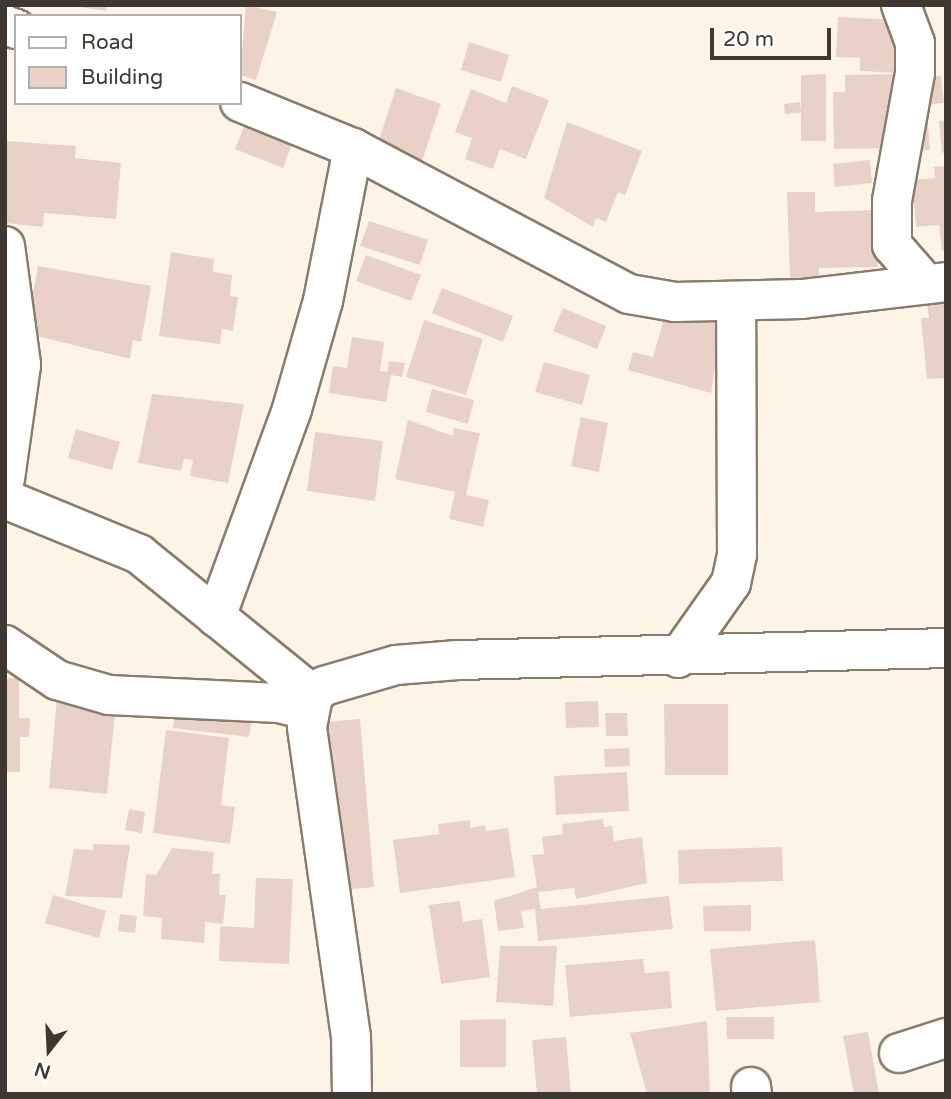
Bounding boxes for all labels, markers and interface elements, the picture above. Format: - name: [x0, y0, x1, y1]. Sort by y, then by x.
- legend: [14, 14, 242, 105]
- scale bar: [713, 14, 834, 58]
- text: 20 m: [723, 27, 774, 52]
- text: Road: [81, 30, 134, 55]
- text: Building: [81, 65, 163, 90]
- north arrow: [14, 1015, 84, 1085]
- text: N: [32, 1057, 53, 1083]

